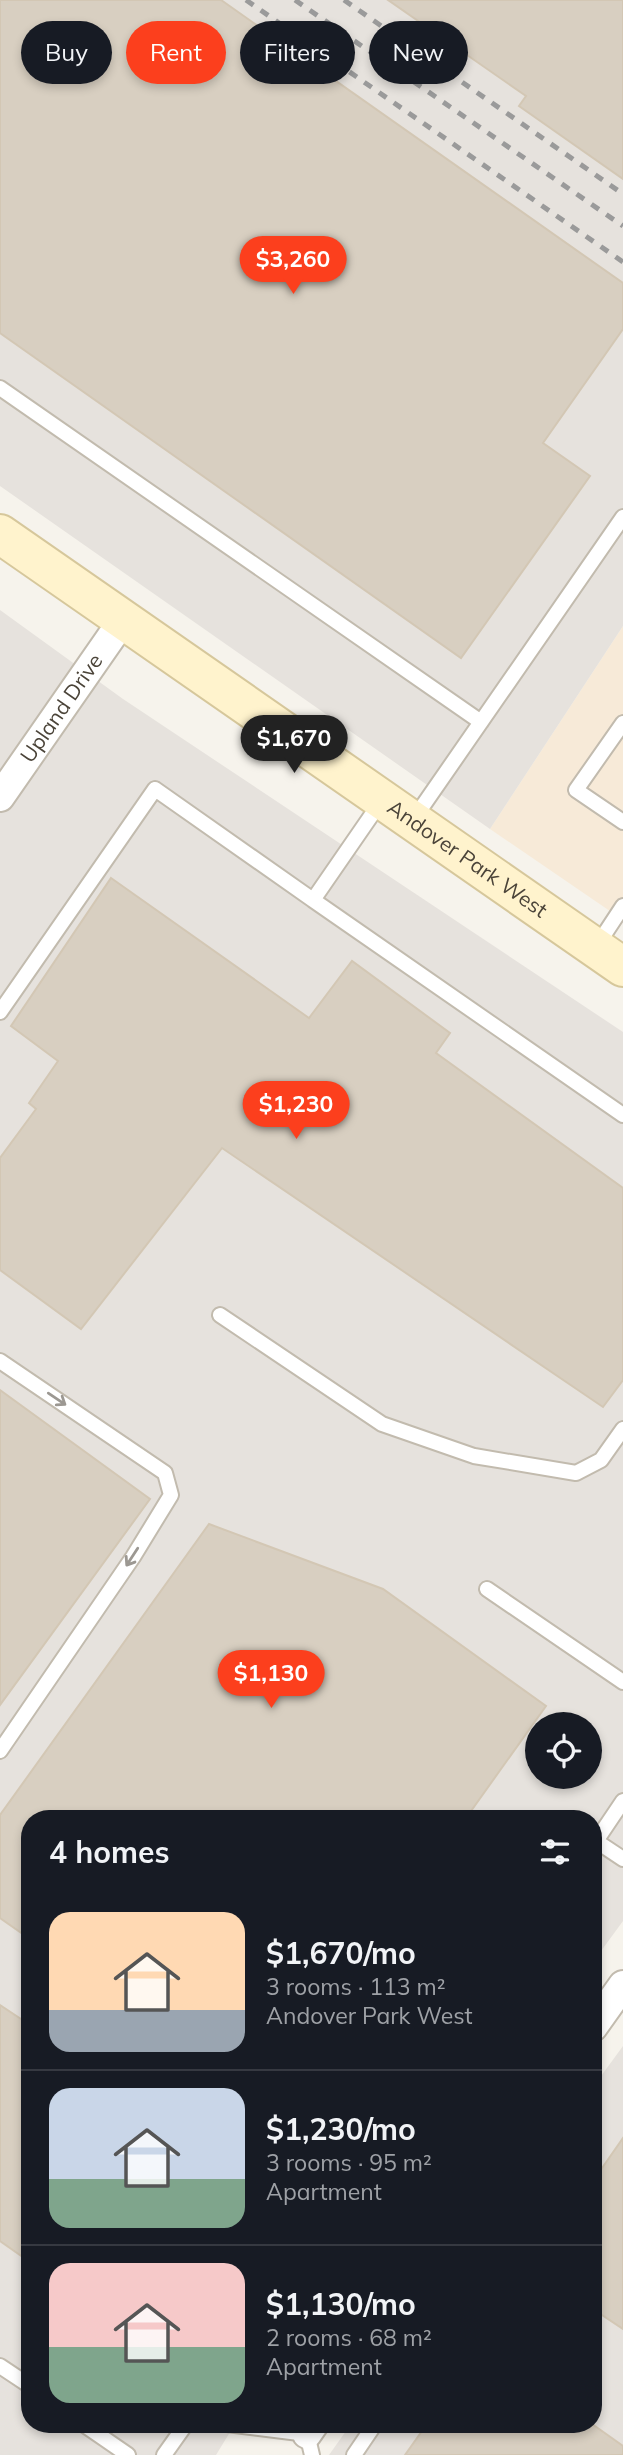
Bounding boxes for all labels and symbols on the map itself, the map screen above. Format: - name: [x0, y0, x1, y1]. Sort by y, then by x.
- pin: $3,260: [236, 236, 350, 296]
- street label: Upland Drive: [14, 648, 108, 767]
- pin: $1,670: [237, 716, 351, 775]
- street label: Andover Park West: [383, 793, 553, 922]
- pin: $1,230: [239, 1082, 353, 1141]
- one-way arrow: [46, 1392, 66, 1406]
- one-way arrow: [125, 1547, 139, 1567]
- pin: $1,130: [214, 1650, 328, 1710]

